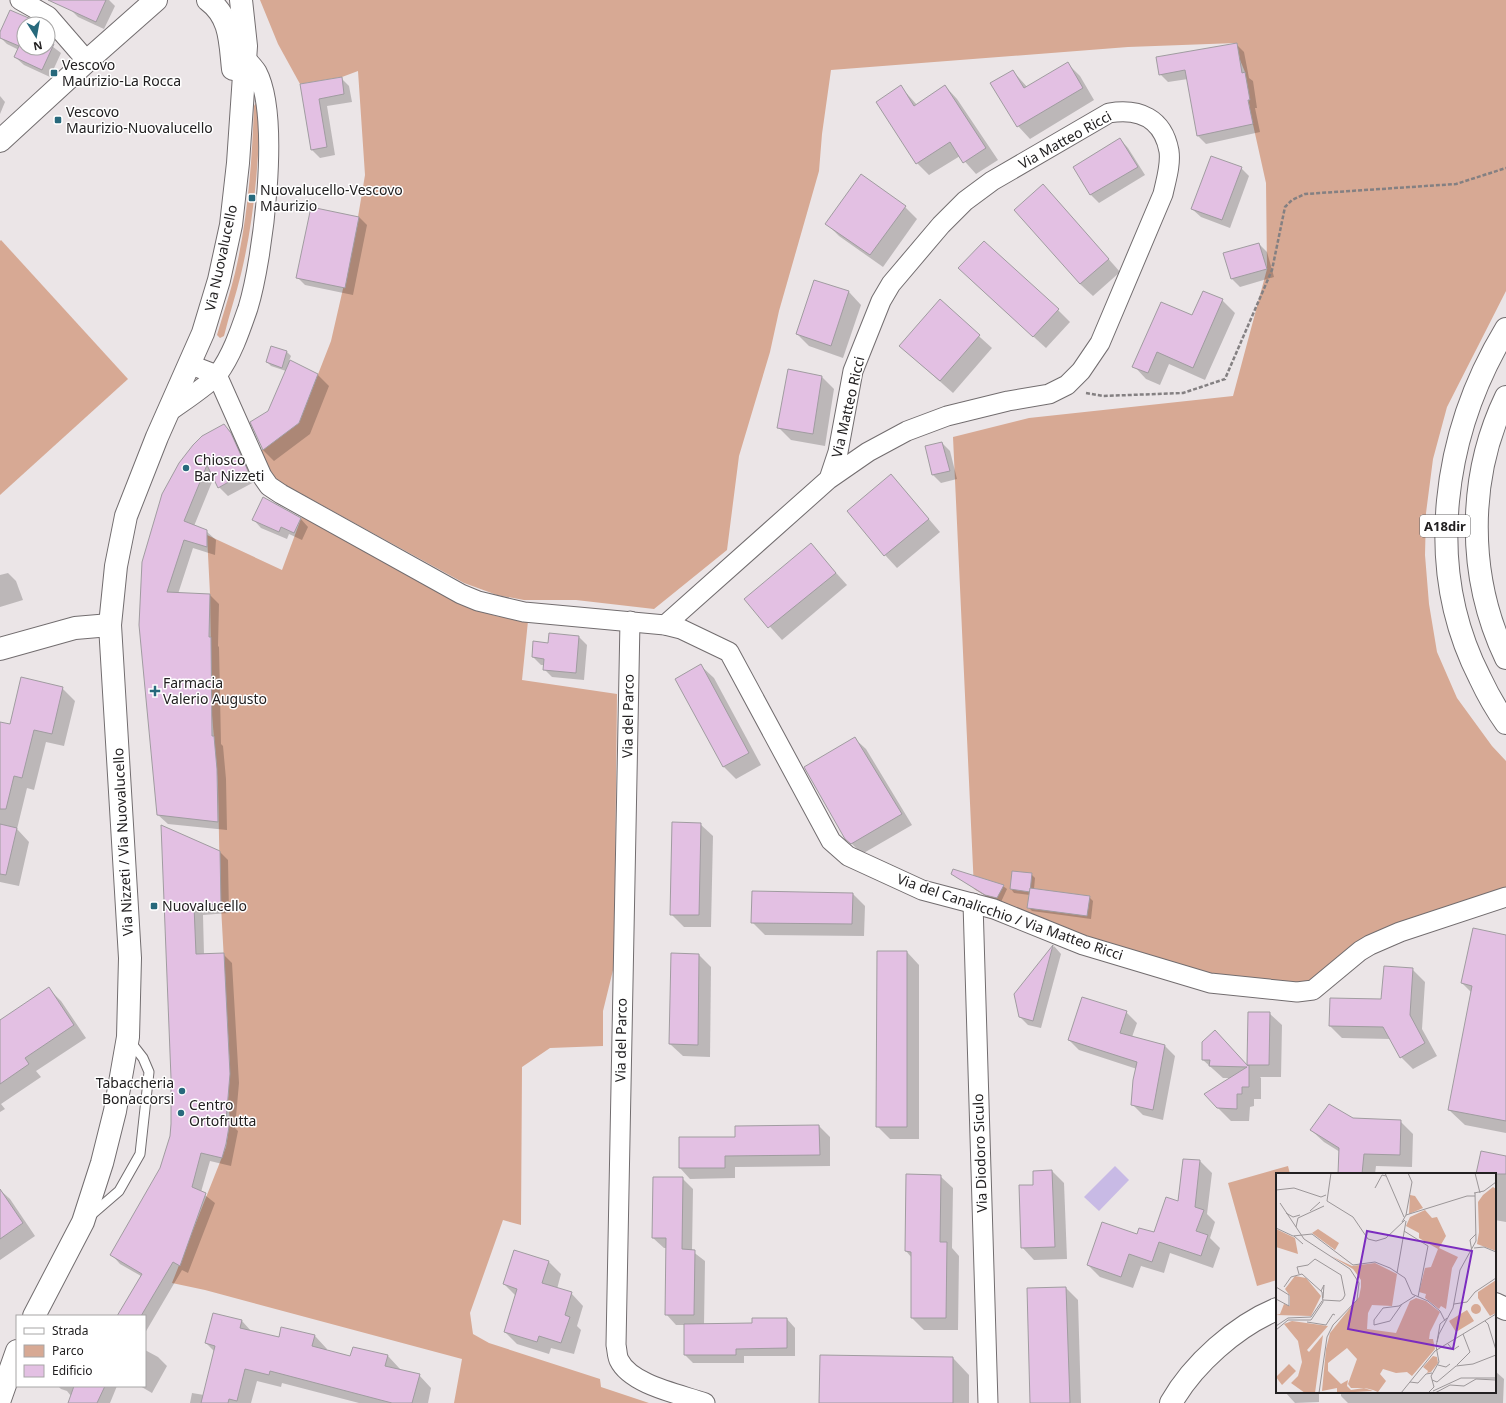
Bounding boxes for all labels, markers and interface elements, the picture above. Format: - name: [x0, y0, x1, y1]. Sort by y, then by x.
- north arrow: [16, 16, 56, 56]
- text: N: [32, 38, 44, 55]
- place label: Vescovo Maurizio-La Rocca: [62, 55, 181, 90]
- marker: Vescovo Maurizio-La Rocca: [49, 68, 59, 78]
- place label: Vescovo Maurizio-Nuovalucello: [66, 102, 213, 137]
- street label: Via Matteo Ricci: [1015, 106, 1115, 173]
- marker: Vescovo Maurizio-Nuovalucello: [53, 115, 63, 125]
- place label: Nuovalucello-Vescovo Maurizio: [260, 180, 403, 215]
- marker: Nuovalucello-Vescovo Maurizio: [247, 193, 257, 203]
- street label: Via Nuovalucello: [200, 203, 241, 313]
- street label: Via Matteo Ricci: [827, 354, 868, 459]
- place label: Chiosco Bar Nizzeti: [194, 450, 264, 485]
- marker: Chiosco Bar Nizzeti: [181, 463, 191, 473]
- road number: A18dir: [1420, 515, 1470, 537]
- place label: Farmacia Valerio Augusto: [163, 673, 267, 708]
- street label: Via del Parco: [617, 674, 638, 758]
- marker: Farmacia Valerio Augusto: [150, 686, 160, 696]
- street label: Via Nizzeti / Via Nuovalucello: [108, 747, 137, 937]
- street label: Via del Canalicchio / Via Matteo Ricci: [895, 869, 1126, 964]
- place label: Nuovalucello: [162, 896, 247, 915]
- marker: Nuovalucello: [149, 901, 159, 911]
- street label: Via del Parco: [610, 998, 631, 1082]
- place label: Tabaccheria Bonaccorsi: [96, 1073, 174, 1108]
- marker: Tabaccheria Bonaccorsi: [177, 1086, 187, 1096]
- street label: Via Diodoro Siculo: [968, 1093, 991, 1213]
- place label: Centro Ortofrutta: [189, 1095, 256, 1130]
- marker: Centro Ortofrutta: [176, 1108, 186, 1118]
- inset map: [1276, 1173, 1496, 1393]
- legend: [16, 1315, 146, 1387]
- text: Strada: [52, 1322, 88, 1339]
- text: Parco: [52, 1342, 84, 1359]
- text: Edificio: [52, 1362, 93, 1379]

